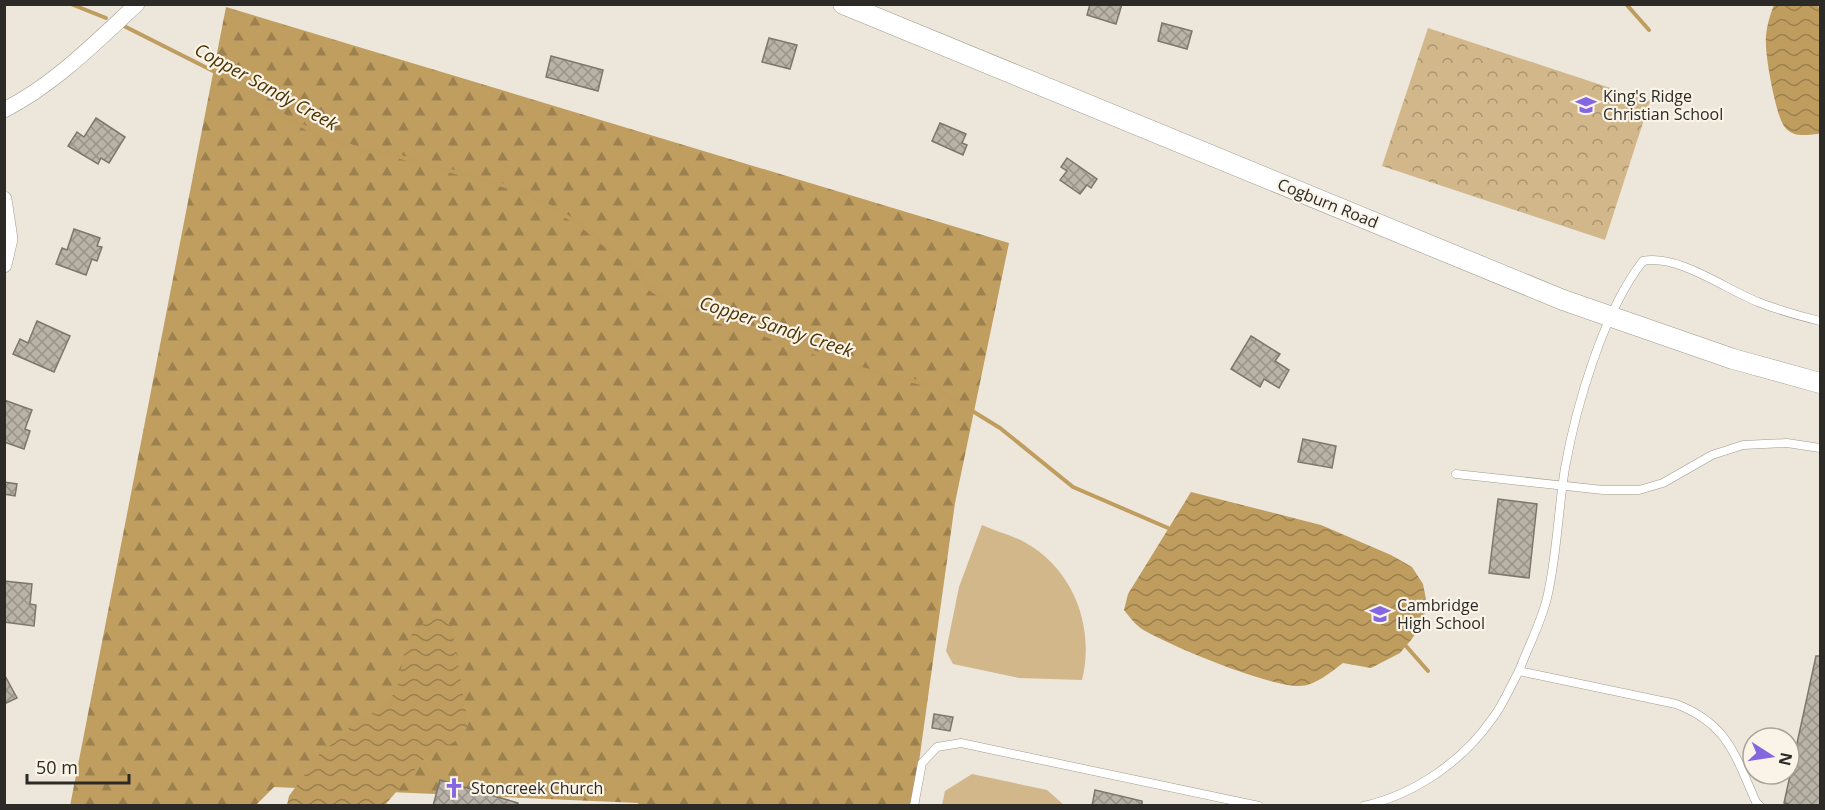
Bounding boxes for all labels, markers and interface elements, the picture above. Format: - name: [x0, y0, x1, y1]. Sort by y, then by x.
- water label: Copper Sandy Creek: [191, 37, 343, 136]
- place label: King's Ridge Christian School: [1603, 85, 1723, 125]
- school or university icon: King's Ridge Christian School: [1574, 93, 1598, 117]
- street label: Cogburn Road: [1274, 173, 1382, 233]
- water label: Copper Sandy Creek: [697, 290, 857, 363]
- place label: Cambridge High School: [1397, 594, 1485, 634]
- school or university icon: Cambridge High School: [1368, 602, 1392, 626]
- north arrow: [1741, 726, 1801, 786]
- scale bar: [27, 747, 129, 785]
- text: N: [1774, 750, 1798, 768]
- text: 50 m: [36, 755, 78, 779]
- church icon: Stoncreek Church: [442, 776, 466, 800]
- place label: Stoncreek Church: [471, 777, 603, 799]

